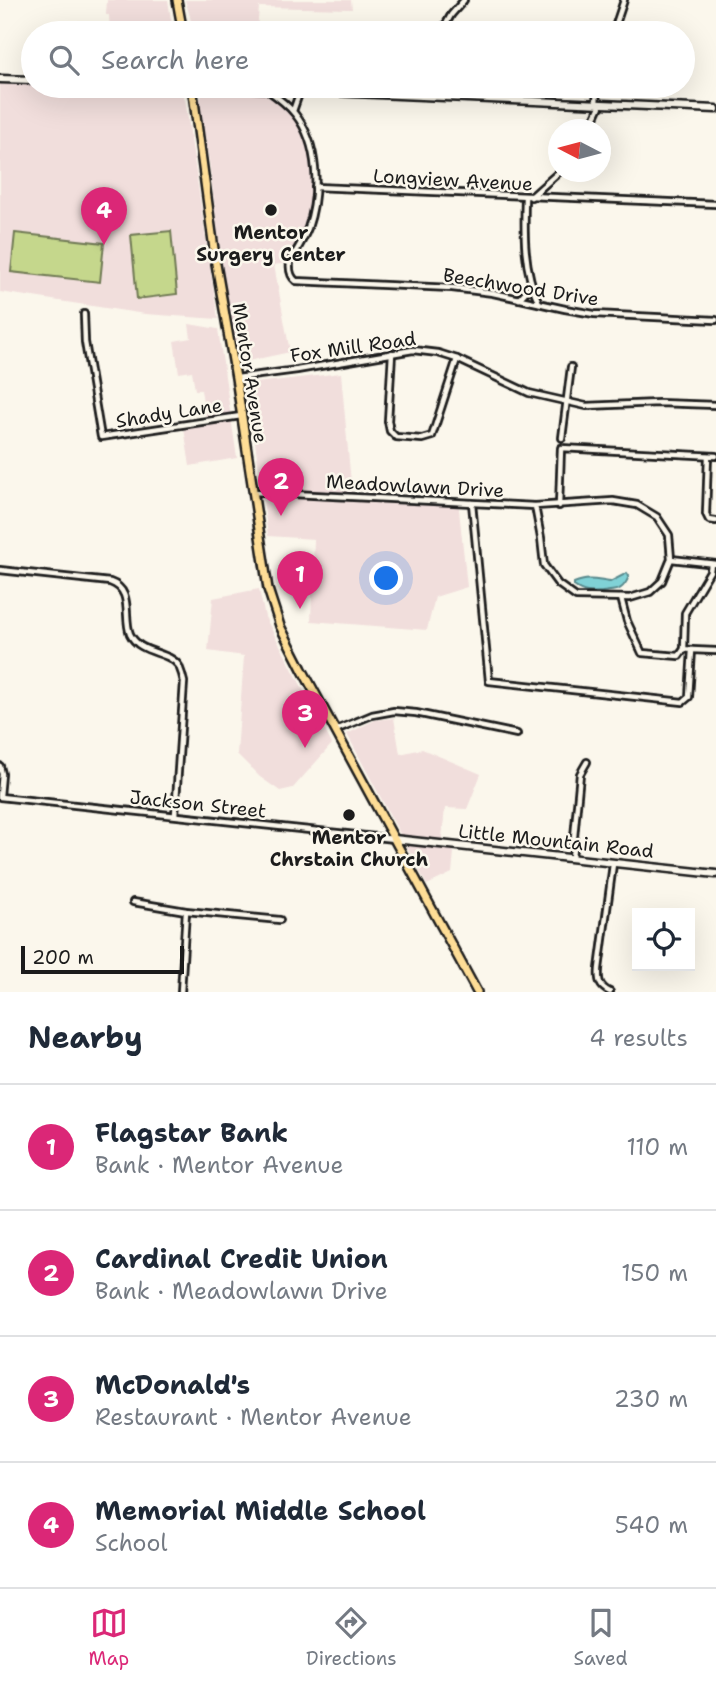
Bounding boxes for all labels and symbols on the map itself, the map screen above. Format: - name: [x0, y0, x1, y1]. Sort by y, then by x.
- north arrow: [548, 119, 611, 182]
- street label: Longview Avenue: [373, 163, 533, 197]
- pin: 4: [81, 187, 127, 245]
- marker: Mentor Surgery Center: [263, 202, 279, 218]
- place label: Mentor Surgery Center: [196, 220, 346, 267]
- street label: Beechwood Drive: [441, 262, 601, 312]
- street label: Mentor Avenue: [227, 301, 273, 445]
- street label: Fox Mill Road: [289, 326, 417, 368]
- street label: Shady Lane: [114, 392, 224, 434]
- pin: 2: [258, 458, 304, 516]
- street label: Meadowlawn Drive: [325, 469, 505, 503]
- pin: 1: [277, 551, 323, 609]
- your location: [369, 561, 403, 595]
- pin: 3: [282, 690, 328, 748]
- street label: Jackson Street: [128, 784, 268, 824]
- marker: Mentor Chrstain Church: [341, 807, 357, 823]
- street label: Little Mountain Road: [457, 818, 655, 864]
- place label: Mentor Chrstain Church: [270, 825, 428, 872]
- scale bar: [21, 943, 184, 975]

